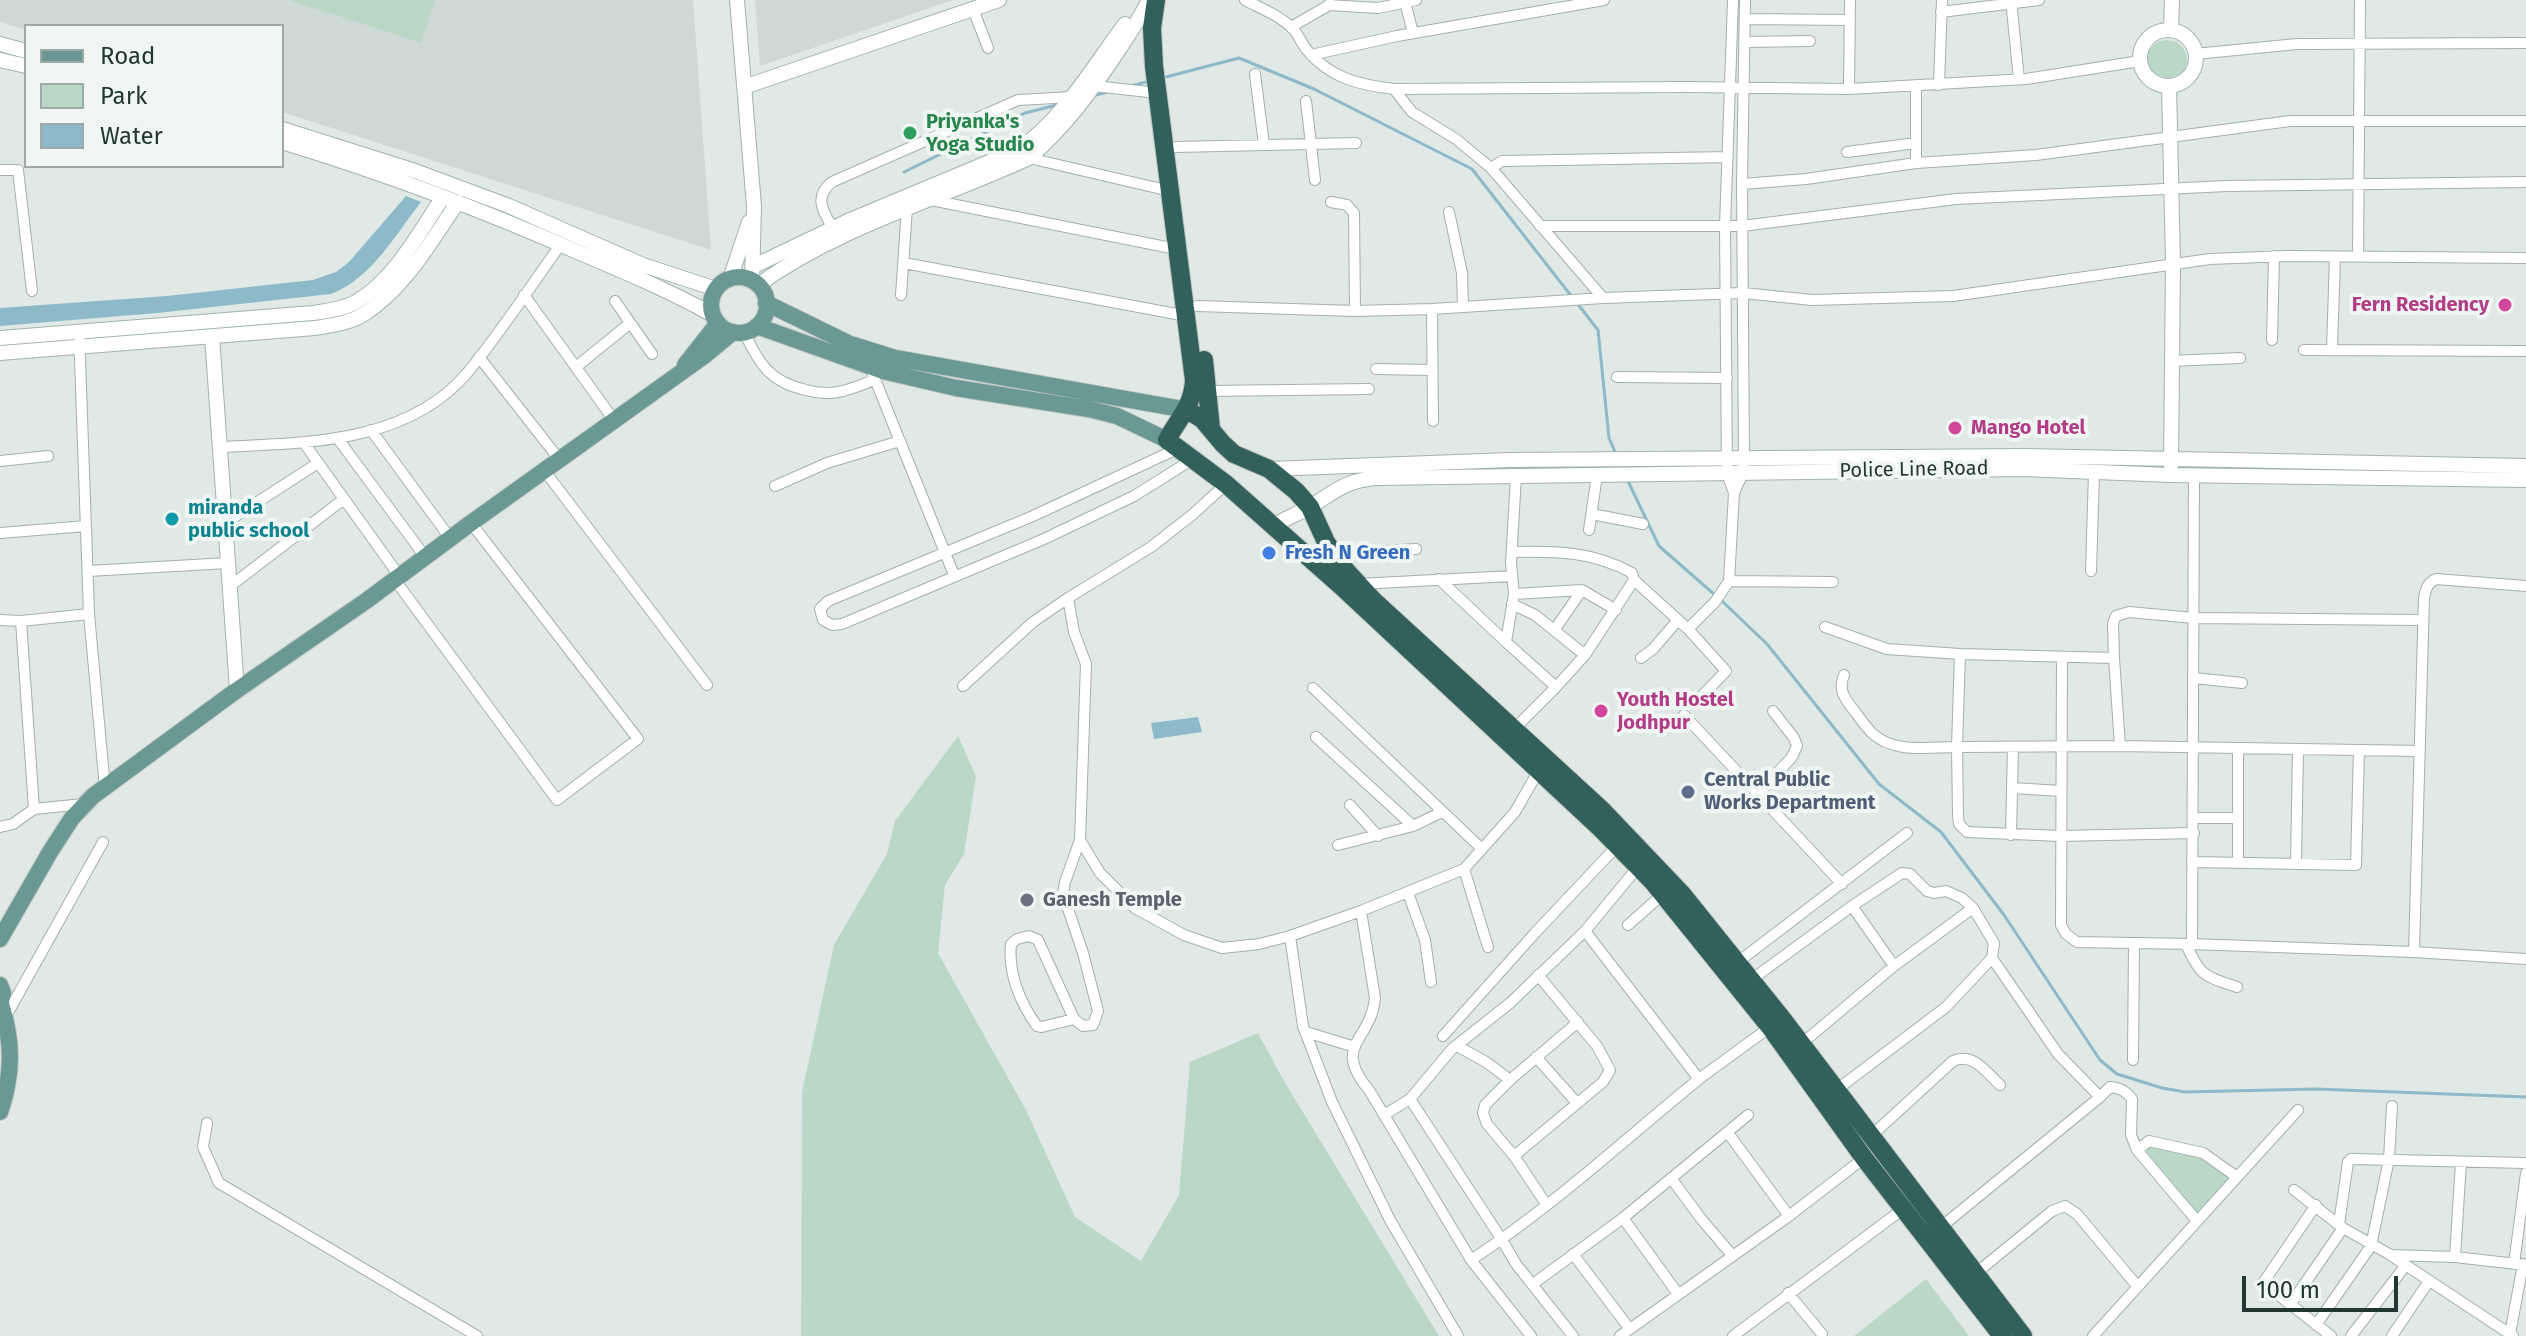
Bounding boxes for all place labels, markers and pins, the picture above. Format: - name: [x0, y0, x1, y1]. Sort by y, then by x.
- place label: Priyanka's Yoga Studio: [926, 110, 1034, 157]
- marker: Priyanka's Yoga Studio: [901, 124, 919, 142]
- place label: Fern Residency: [2352, 293, 2489, 317]
- marker: Fern Residency: [2496, 296, 2514, 314]
- place label: Mango Hotel: [1971, 416, 2086, 440]
- marker: Mango Hotel: [1946, 419, 1964, 437]
- place label: miranda public school: [188, 496, 309, 543]
- marker: miranda public school: [163, 510, 181, 528]
- place label: Fresh N Green: [1285, 541, 1410, 565]
- marker: Fresh N Green: [1260, 544, 1278, 562]
- place label: Youth Hostel Jodhpur: [1617, 688, 1734, 735]
- marker: Youth Hostel Jodhpur: [1592, 702, 1610, 720]
- place label: Central Public Works Department: [1704, 768, 1875, 815]
- marker: Central Public Works Department: [1679, 783, 1697, 801]
- place label: Ganesh Temple: [1043, 888, 1182, 912]
- marker: Ganesh Temple: [1018, 891, 1036, 909]

